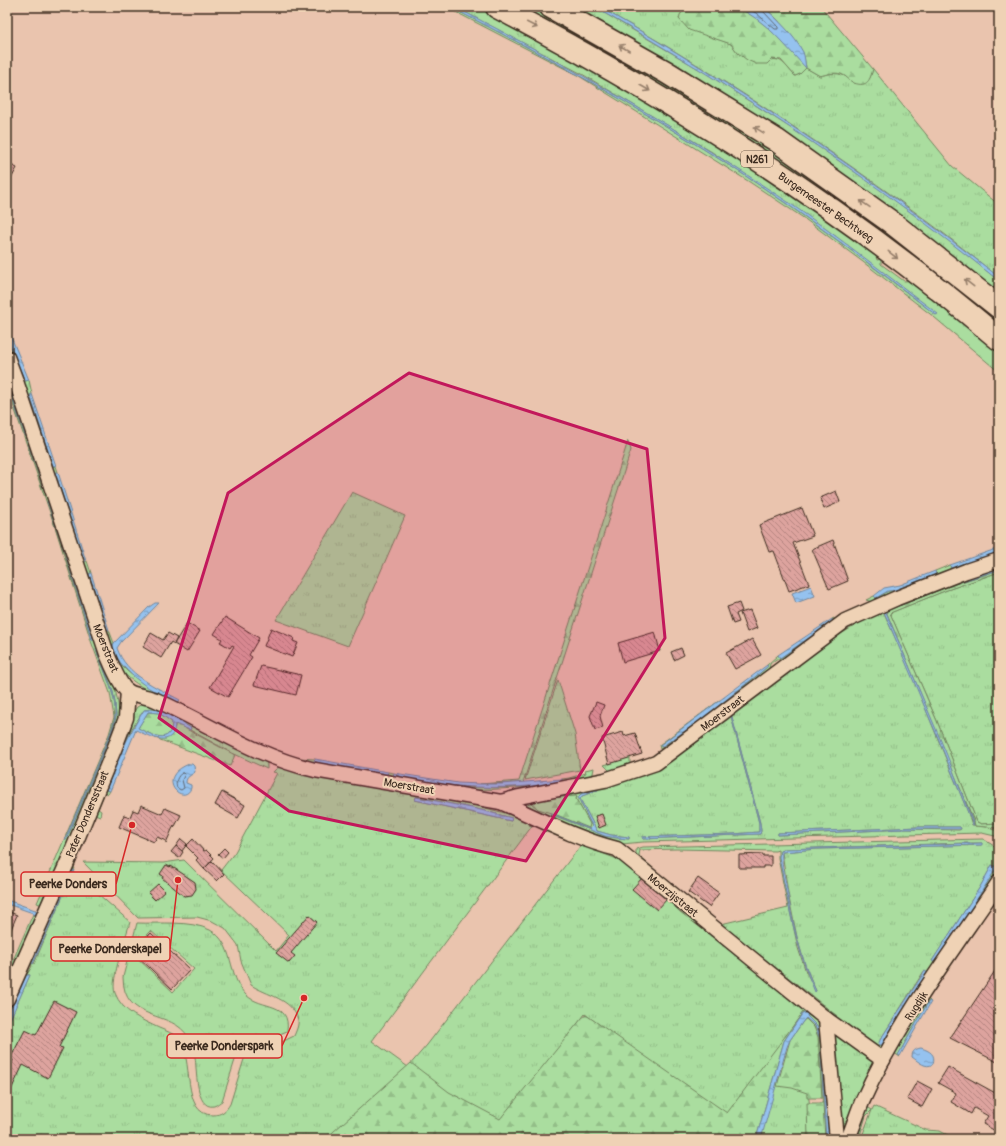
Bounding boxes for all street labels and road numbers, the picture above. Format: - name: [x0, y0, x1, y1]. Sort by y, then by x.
- road number: N261: [741, 151, 773, 167]
- street label: Burgemeester Bechtweg: [776, 170, 876, 246]
- street label: Moerstraat: [90, 622, 121, 675]
- street label: Moerstraat: [698, 693, 747, 734]
- street label: Pater Dondersstraat: [63, 768, 112, 859]
- street label: Moerstraat: [383, 776, 436, 797]
- street label: Moerzijstraat: [645, 871, 701, 920]
- street label: Rugdijk: [902, 989, 931, 1023]

